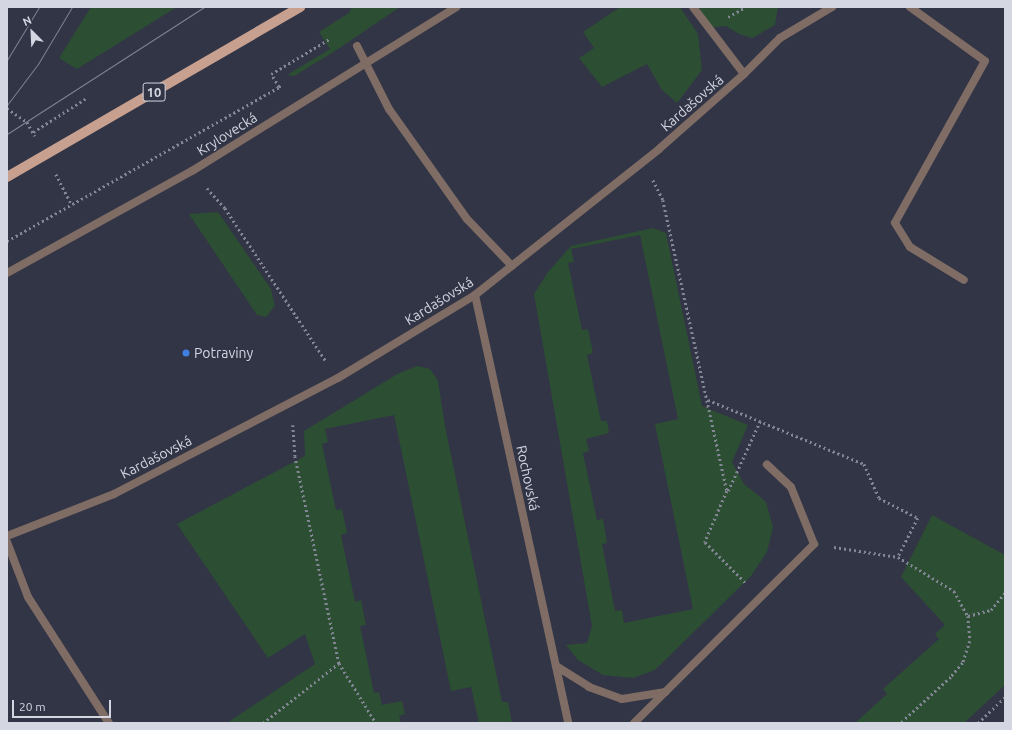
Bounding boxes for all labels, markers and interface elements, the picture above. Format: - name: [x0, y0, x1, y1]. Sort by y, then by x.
- north arrow: [12, 12, 52, 52]
- text: N: [21, 14, 33, 28]
- street label: Kardašovská: [657, 71, 727, 135]
- road number: 10: [142, 81, 166, 103]
- street label: Krylovecká: [194, 109, 260, 159]
- street label: Kardašovská: [402, 273, 476, 329]
- place label: Potraviny: [194, 345, 253, 361]
- marker: Potraviny: [181, 348, 191, 358]
- street label: Kardašovská: [118, 432, 194, 482]
- street label: Rochovská: [513, 444, 543, 512]
- scale bar: [14, 692, 113, 718]
- text: 20 m: [19, 700, 46, 713]

